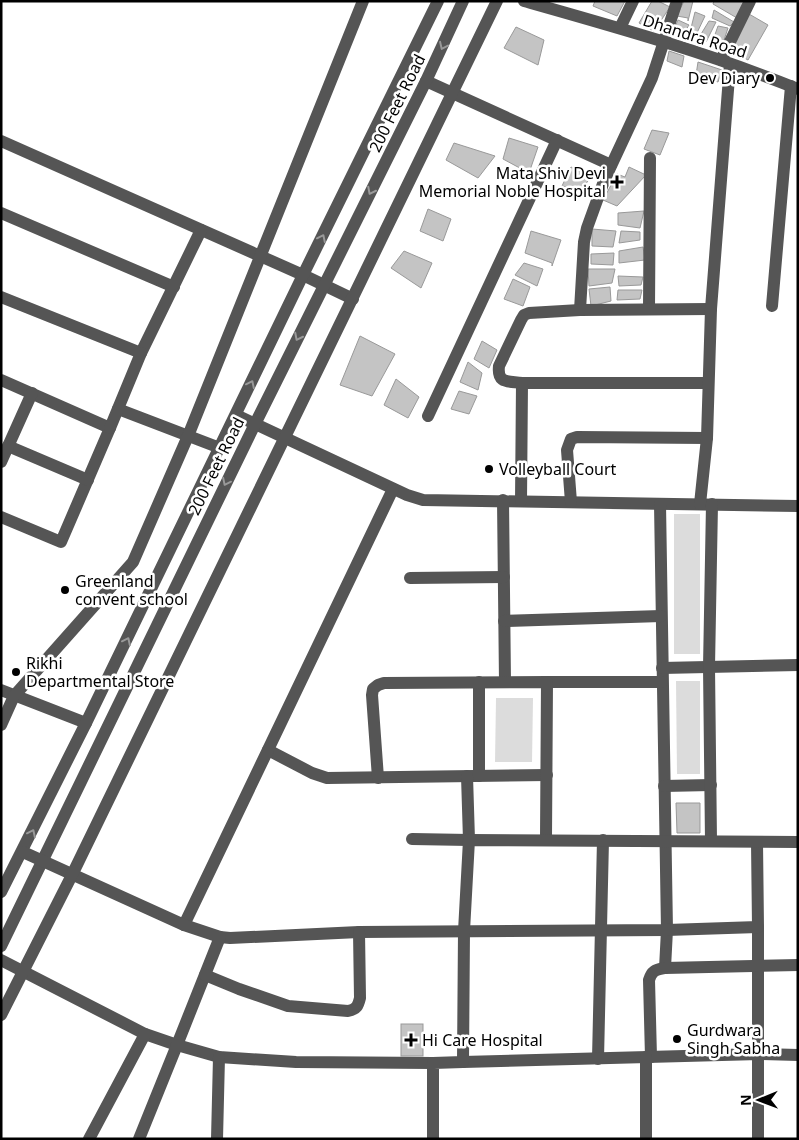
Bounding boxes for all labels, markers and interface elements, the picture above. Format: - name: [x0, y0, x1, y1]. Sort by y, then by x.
- street label: Dhandra Road: [640, 9, 750, 63]
- one-way arrow: [438, 41, 449, 50]
- street label: 200 Feet Road: [364, 50, 430, 156]
- place label: Dev Diary: [688, 67, 761, 89]
- marker: Dev Diary: [764, 72, 776, 84]
- place label: Mata Shiv Devi Memorial Noble Hospital: [419, 162, 606, 202]
- marker: Mata Shiv Devi Memorial Noble Hospital: [610, 175, 624, 189]
- one-way arrow: [367, 186, 377, 195]
- one-way arrow: [315, 234, 326, 243]
- one-way arrow: [294, 332, 304, 341]
- one-way arrow: [245, 380, 255, 389]
- street label: 200 Feet Road: [183, 413, 249, 519]
- place label: Volleyball Court: [499, 458, 617, 480]
- marker: Volleyball Court: [483, 463, 495, 475]
- one-way arrow: [223, 477, 233, 486]
- place label: Greenland convent school: [75, 570, 188, 610]
- marker: Greenland convent school: [59, 584, 71, 596]
- one-way arrow: [120, 637, 130, 646]
- place label: Rikhi Departmental Store: [26, 652, 174, 692]
- marker: Rikhi Departmental Store: [10, 666, 22, 678]
- one-way arrow: [25, 830, 35, 839]
- place label: Gurdwara Singh Sabha: [687, 1019, 780, 1059]
- place label: Hi Care Hospital: [422, 1029, 543, 1051]
- marker: Hi Care Hospital: [404, 1033, 418, 1047]
- marker: Gurdwara Singh Sabha: [671, 1033, 683, 1045]
- north arrow: [734, 1075, 784, 1125]
- text: N: [736, 1094, 755, 1106]

